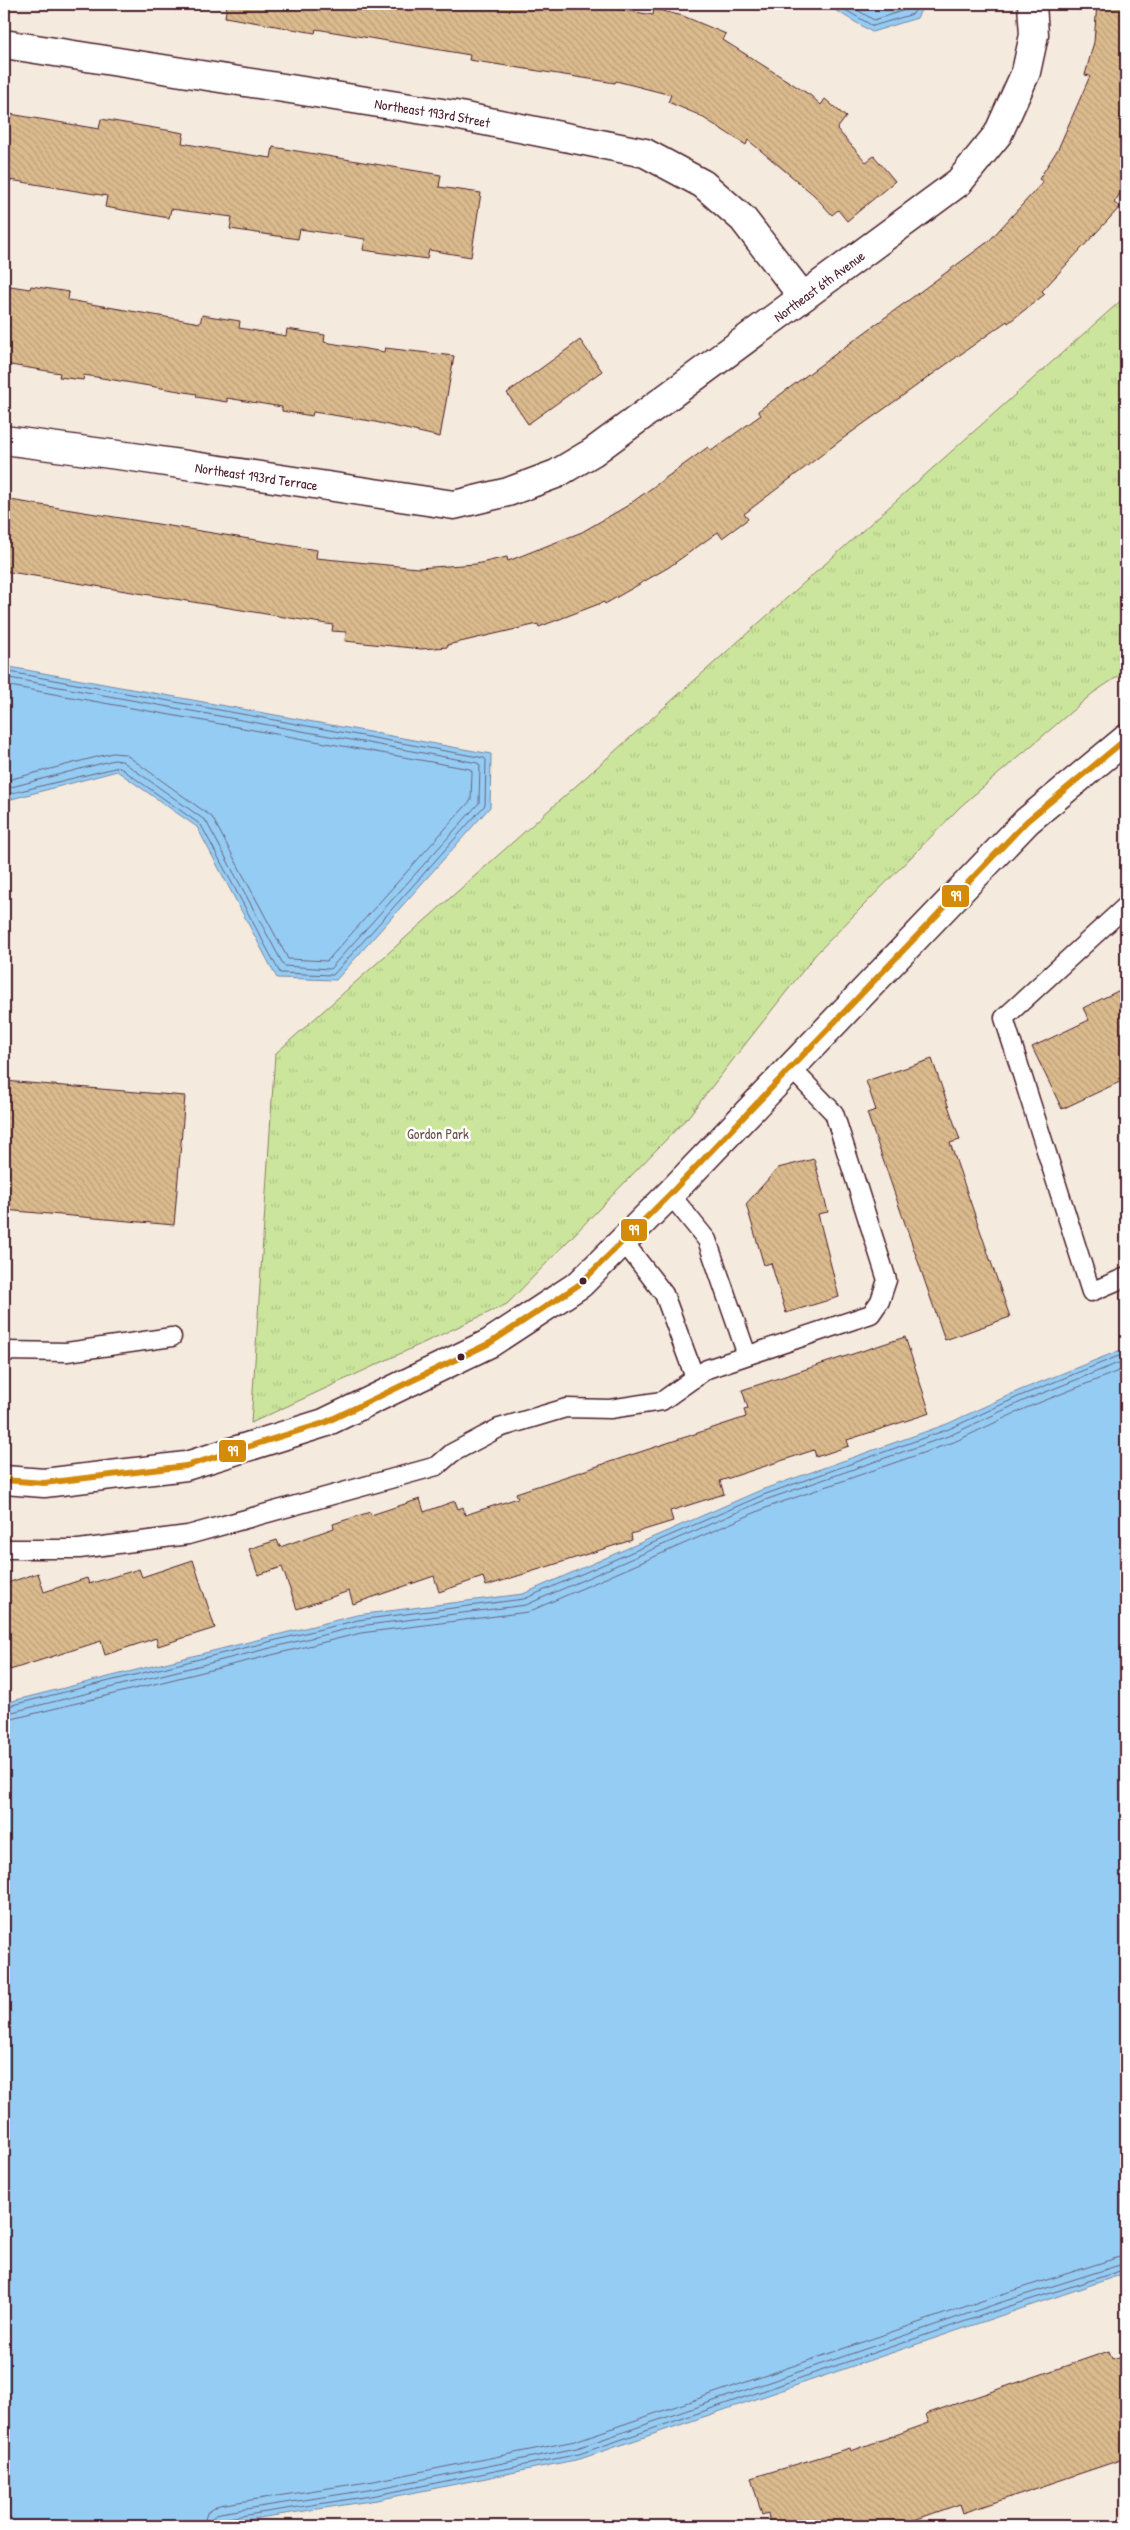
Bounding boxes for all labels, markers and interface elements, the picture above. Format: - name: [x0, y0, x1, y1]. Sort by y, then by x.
- street label: Northeast 193rd Street: [373, 93, 492, 131]
- street label: Northeast 6th Avenue: [769, 245, 868, 325]
- street label: Northeast 193rd Terrace: [194, 457, 320, 494]
- line badge: 99: [941, 884, 970, 908]
- text: 99: [951, 886, 962, 905]
- park label: Gordon Park: [407, 1124, 469, 1143]
- line badge: 99: [620, 1218, 648, 1242]
- text: 99: [629, 1220, 640, 1239]
- unlabelled marker: [578, 1276, 588, 1286]
- unlabelled marker: [456, 1352, 466, 1362]
- line badge: 99: [218, 1439, 247, 1463]
- text: 99: [228, 1441, 239, 1460]

